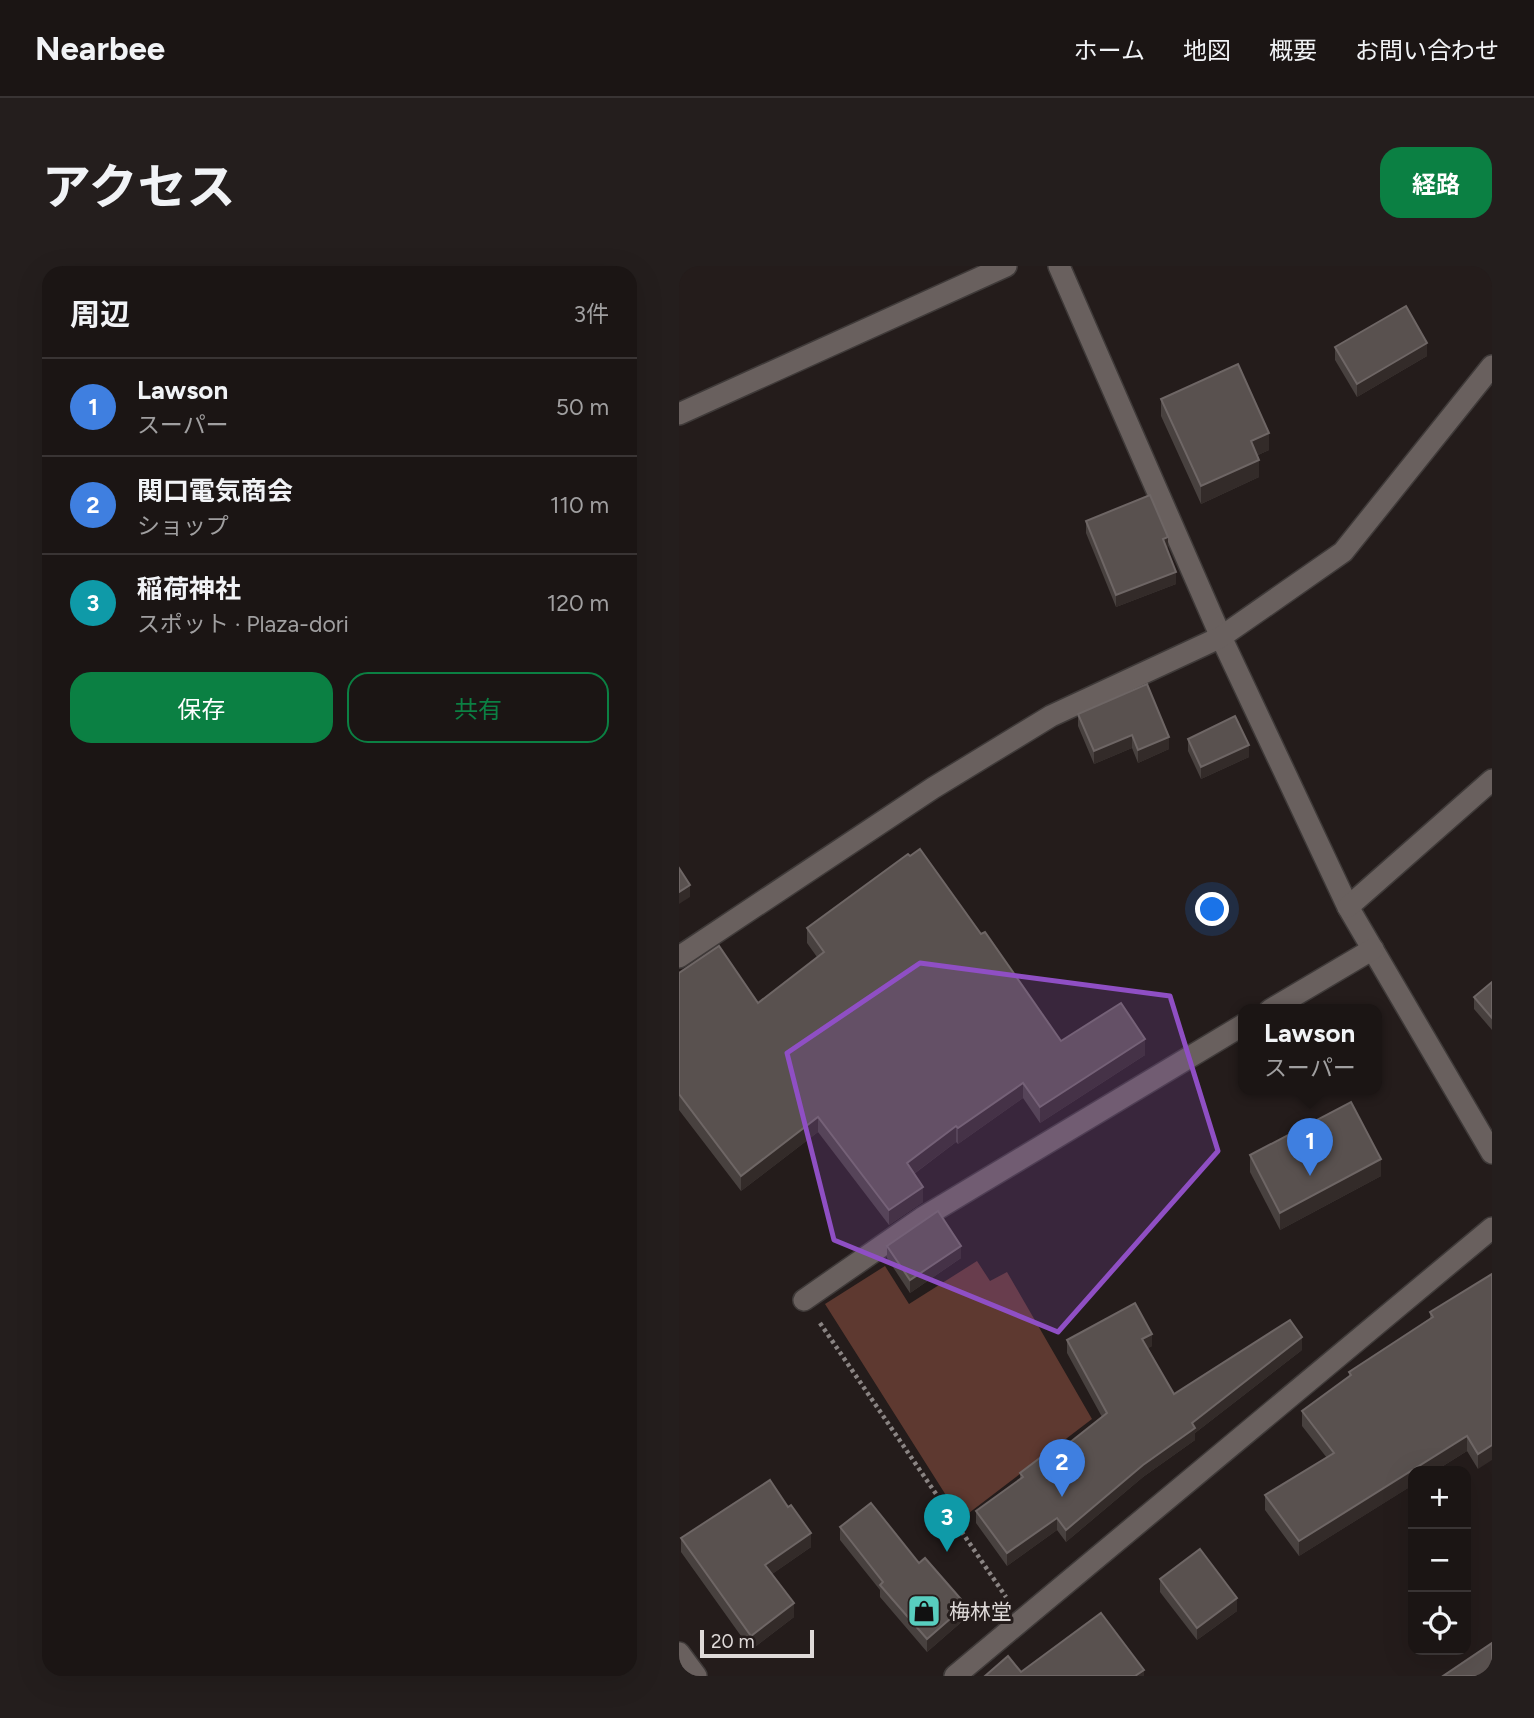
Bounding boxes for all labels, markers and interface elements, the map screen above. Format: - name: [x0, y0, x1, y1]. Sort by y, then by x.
- text: Nearbee: [35, 29, 165, 68]
- text: ホーム: [1074, 36, 1145, 65]
- text: 地図: [1183, 36, 1231, 65]
- text: 概要: [1269, 36, 1317, 65]
- text: お問い合わせ: [1355, 36, 1499, 65]
- button: 経路: [1380, 147, 1492, 218]
- text: アクセス: [42, 157, 236, 216]
- text: 周辺: [70, 296, 130, 333]
- text: 3件: [573, 300, 609, 328]
- text: Lawson: [137, 374, 228, 406]
- text: 1: [88, 393, 98, 421]
- text: 50 m: [556, 393, 609, 421]
- text: スーパー: [137, 411, 229, 439]
- text: 関口電気商会: [137, 475, 293, 507]
- text: 2: [86, 491, 100, 519]
- text: 110 m: [550, 491, 609, 519]
- text: ショップ: [137, 512, 229, 540]
- text: 稲荷神社: [137, 573, 241, 605]
- text: 3: [87, 589, 99, 617]
- text: 120 m: [547, 589, 609, 617]
- text: スポット · Plaza-dori: [137, 610, 349, 638]
- button: 保存: [70, 672, 333, 743]
- button: 共有: [347, 672, 609, 743]
- your location: [1195, 892, 1229, 926]
- popup: [1238, 1004, 1382, 1095]
- text: Lawson: [1264, 1017, 1355, 1049]
- text: スーパー: [1264, 1054, 1356, 1082]
- pin: 1: [1287, 1118, 1333, 1176]
- pin: 2: [1039, 1439, 1085, 1497]
- map controls: [1408, 1466, 1471, 1655]
- button: +: [1408, 1466, 1471, 1529]
- pin: 3: [924, 1494, 970, 1552]
- button: −: [1408, 1529, 1471, 1592]
- shop icon: 梅林堂: [905, 1592, 943, 1630]
- button: locate: [1408, 1592, 1471, 1655]
- place label: 梅林堂: [949, 1599, 1012, 1624]
- scale bar: [700, 1627, 814, 1659]
- text: 20 m: [711, 1630, 755, 1653]

